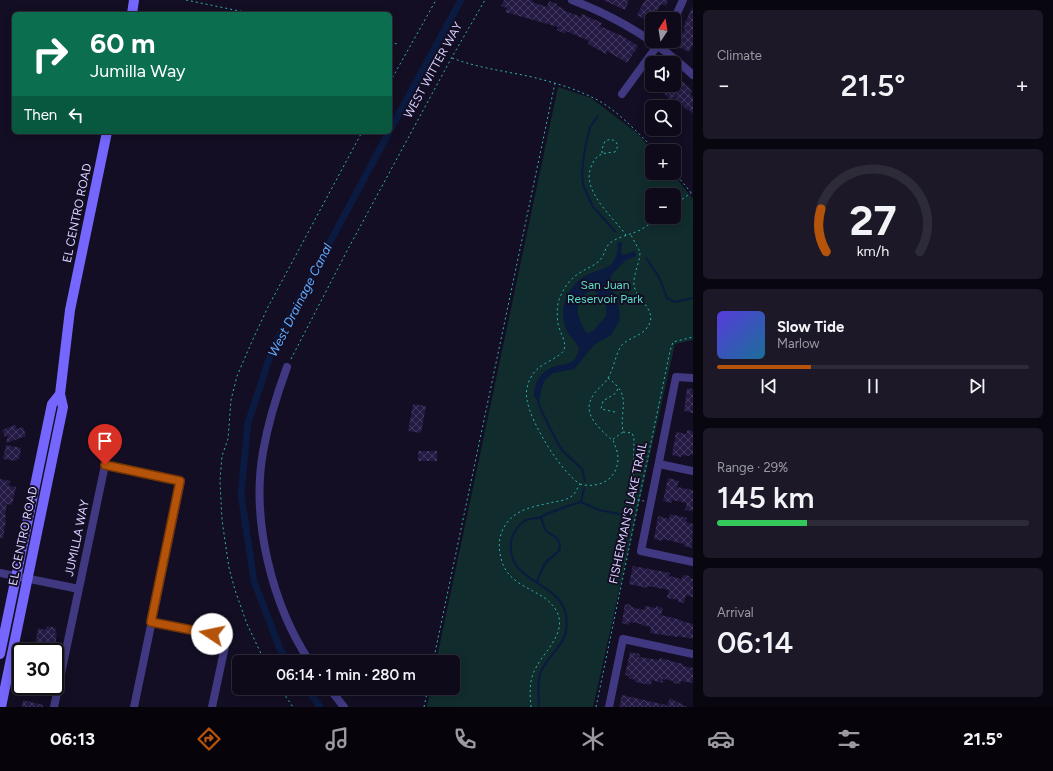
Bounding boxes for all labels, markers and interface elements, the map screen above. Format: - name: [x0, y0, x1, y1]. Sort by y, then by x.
- north arrow: [645, 12, 681, 48]
- map controls: [645, 12, 681, 224]
- street label: WEST WITTER WAY: [401, 19, 466, 120]
- text: 60 m: [90, 26, 155, 60]
- icon: right: [24, 28, 76, 80]
- text: Climate: [717, 48, 762, 63]
- button: sound: [645, 56, 681, 92]
- text: Jumilla Way: [90, 60, 185, 82]
- text: 21.5°: [840, 67, 906, 104]
- text: −: [717, 72, 731, 99]
- text: +: [1015, 72, 1029, 99]
- button: search: [645, 100, 681, 136]
- icon: left: [65, 104, 87, 126]
- text: Then: [24, 106, 57, 124]
- button: +: [645, 144, 681, 180]
- street label: EL CENTRO ROAD: [60, 162, 94, 264]
- button: −: [645, 188, 681, 224]
- text: 27: [849, 195, 897, 245]
- water label: West Drainage Canal: [265, 241, 335, 359]
- text: km/h: [857, 242, 889, 260]
- park label: San Juan Reservoir Park: [567, 278, 643, 306]
- text: Slow Tide: [777, 318, 844, 336]
- text: Marlow: [777, 336, 819, 351]
- icon: previous: [758, 375, 780, 397]
- icon: pause: [862, 375, 884, 397]
- icon: next: [966, 375, 988, 397]
- pin: [88, 424, 122, 465]
- icon: arrive: [94, 430, 116, 452]
- street label: FISHERMAN’S LAKE TRAIL: [606, 440, 650, 585]
- text: Range · 29%: [717, 460, 788, 475]
- text: 145 km: [717, 479, 814, 516]
- street label: EL CENTRO ROAD: [6, 485, 40, 587]
- street label: JUMILLA WAY: [62, 498, 92, 578]
- text: Arrival: [717, 605, 754, 620]
- position arrow: [191, 613, 233, 655]
- text: 06:14: [717, 624, 793, 661]
- speed limit sign: 30: [12, 643, 64, 695]
- text: 06:14 · 1 min · 280 m: [276, 666, 416, 684]
- icon: directions: [195, 725, 223, 753]
- icon: music: [323, 725, 351, 753]
- icon: phone: [451, 725, 479, 753]
- icon: climate: [579, 725, 607, 753]
- icon: car: [707, 725, 735, 753]
- icon: filters: [835, 725, 863, 753]
- text: 06:13: [50, 728, 95, 750]
- text: 21.5°: [963, 728, 1003, 750]

